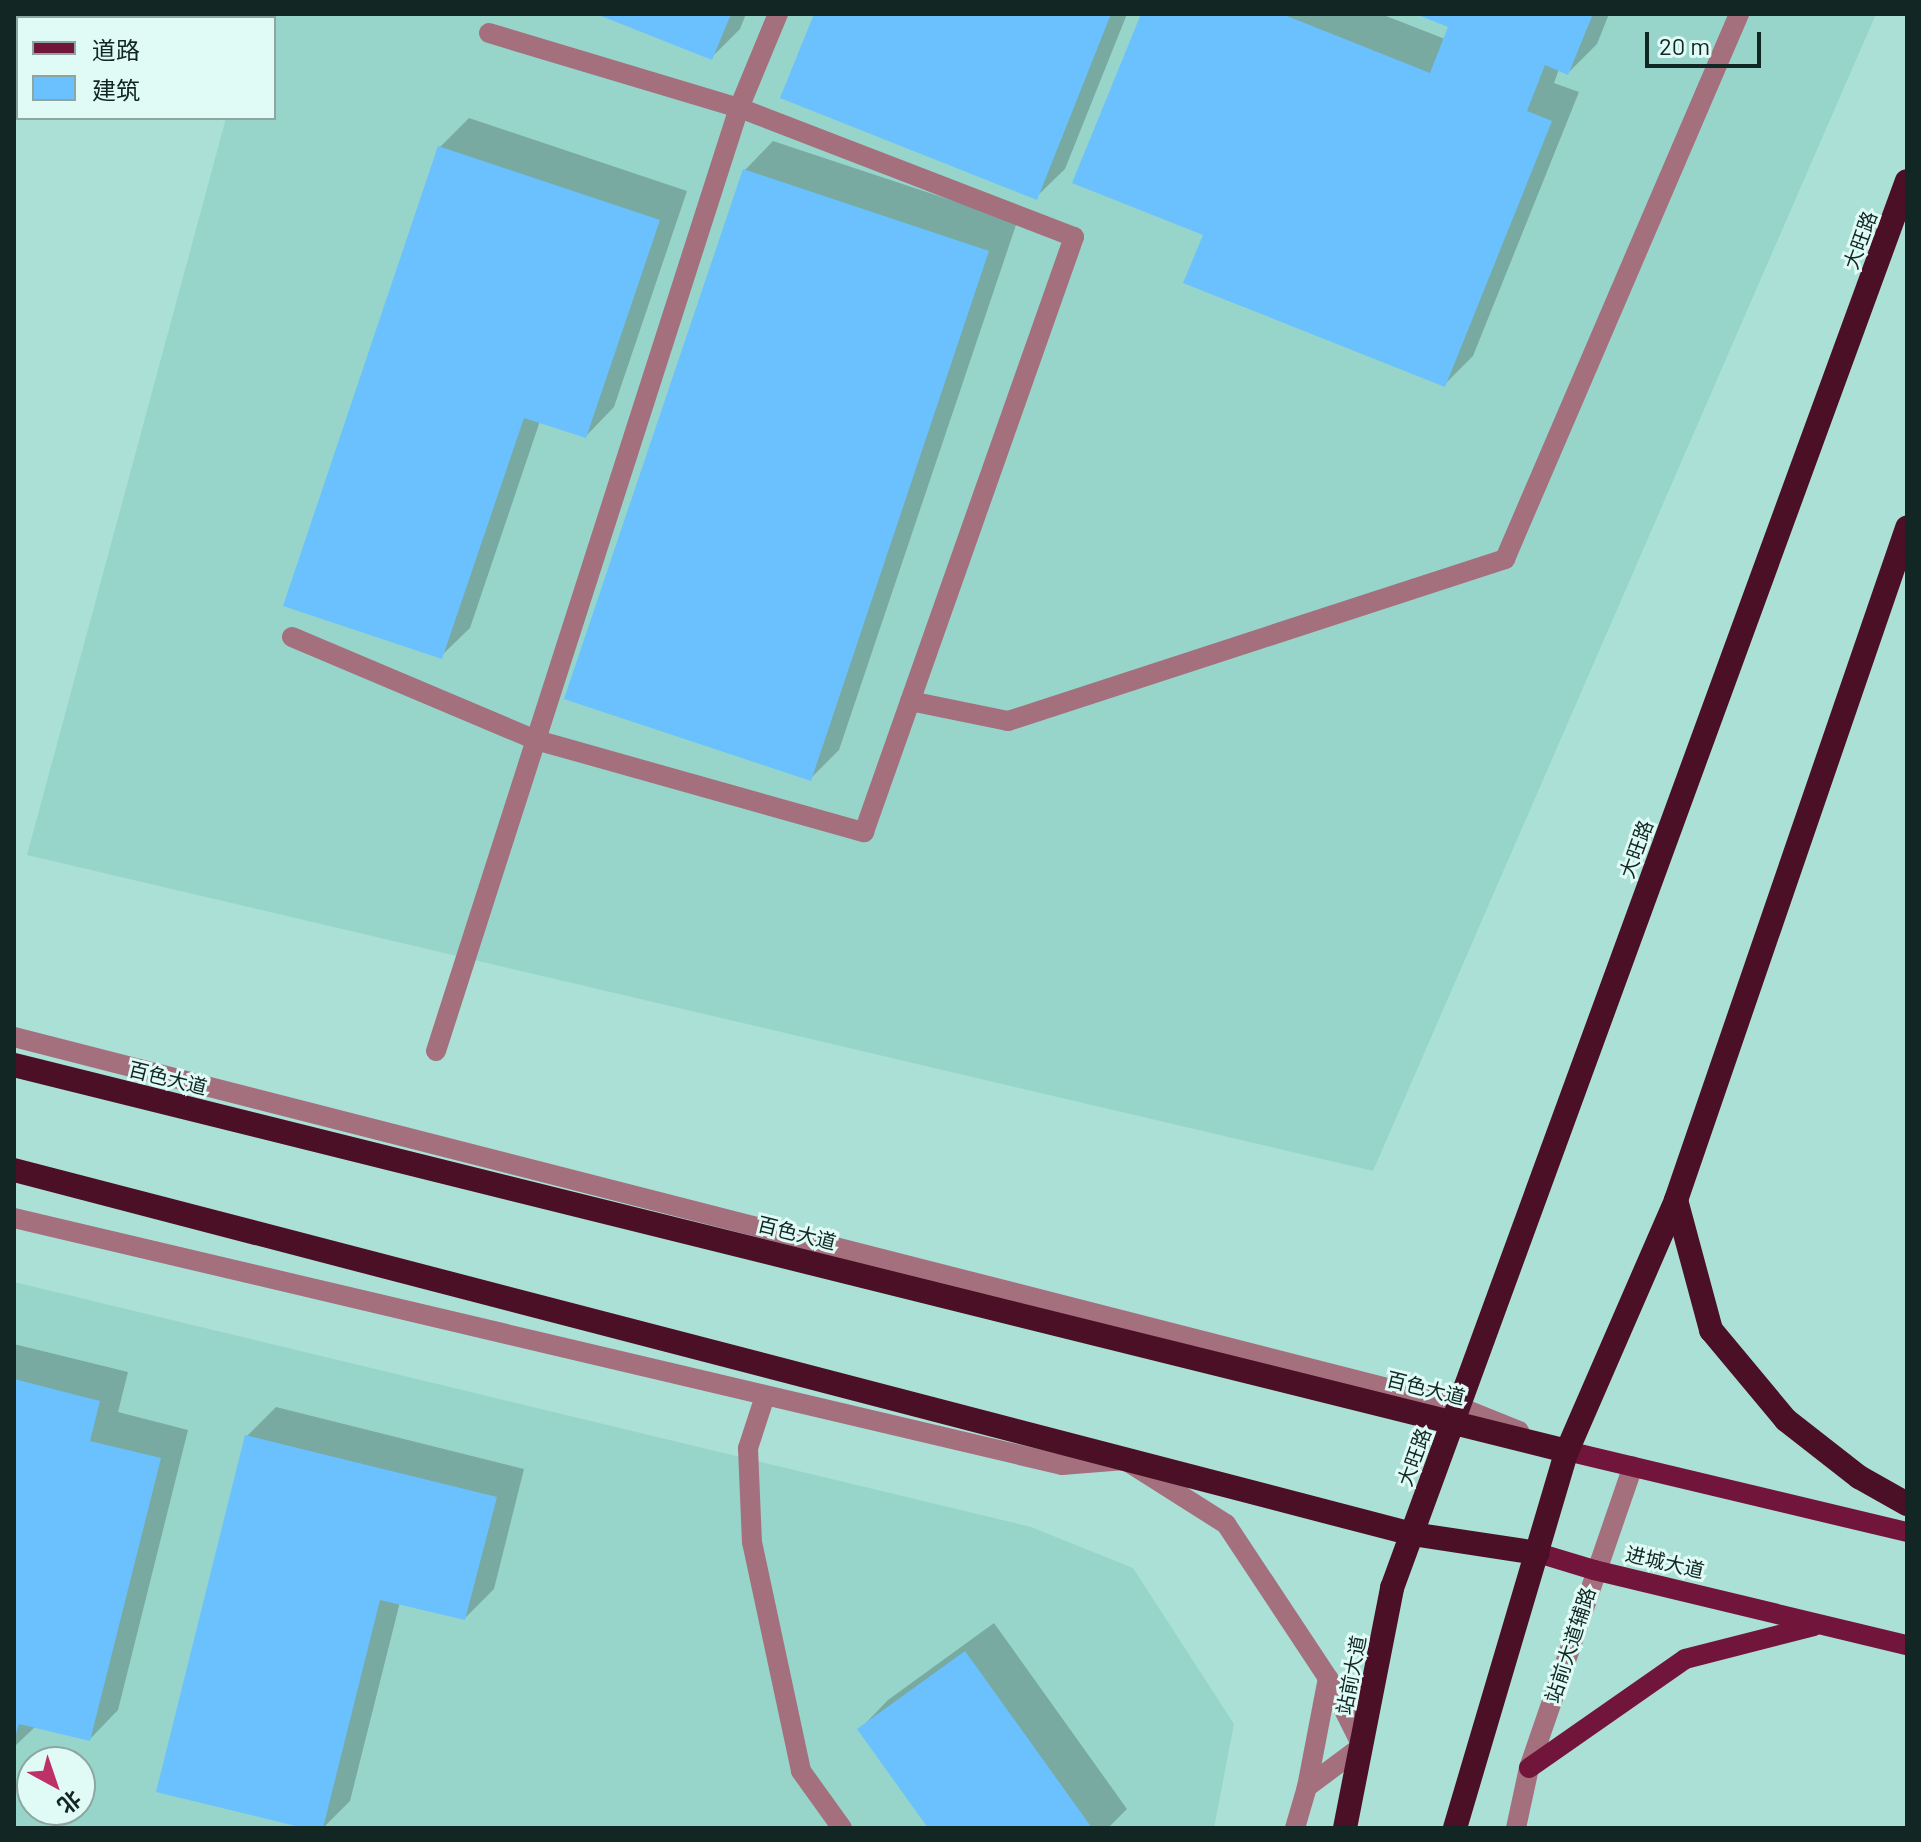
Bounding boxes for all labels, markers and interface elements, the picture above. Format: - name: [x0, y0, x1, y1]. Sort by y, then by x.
- legend: [16, 16, 276, 120]
- scale bar: [1649, 16, 1765, 66]
- text: 20 m: [1659, 31, 1710, 60]
- text: 道路: [92, 35, 140, 64]
- text: 建筑: [92, 75, 140, 104]
- street label: 大旺路: [1838, 208, 1882, 272]
- street label: 大旺路: [1614, 817, 1658, 881]
- street label: 百色大道: [126, 1057, 210, 1099]
- street label: 百色大道: [755, 1212, 839, 1254]
- street label: 百色大道: [1384, 1367, 1468, 1409]
- street label: 大旺路: [1392, 1425, 1436, 1489]
- street label: 进城大道: [1623, 1541, 1707, 1583]
- street label: 站前大道辅路: [1540, 1584, 1600, 1706]
- street label: 站前大道: [1332, 1633, 1370, 1717]
- north arrow: [16, 1746, 96, 1826]
- text: 北: [53, 1786, 87, 1820]

